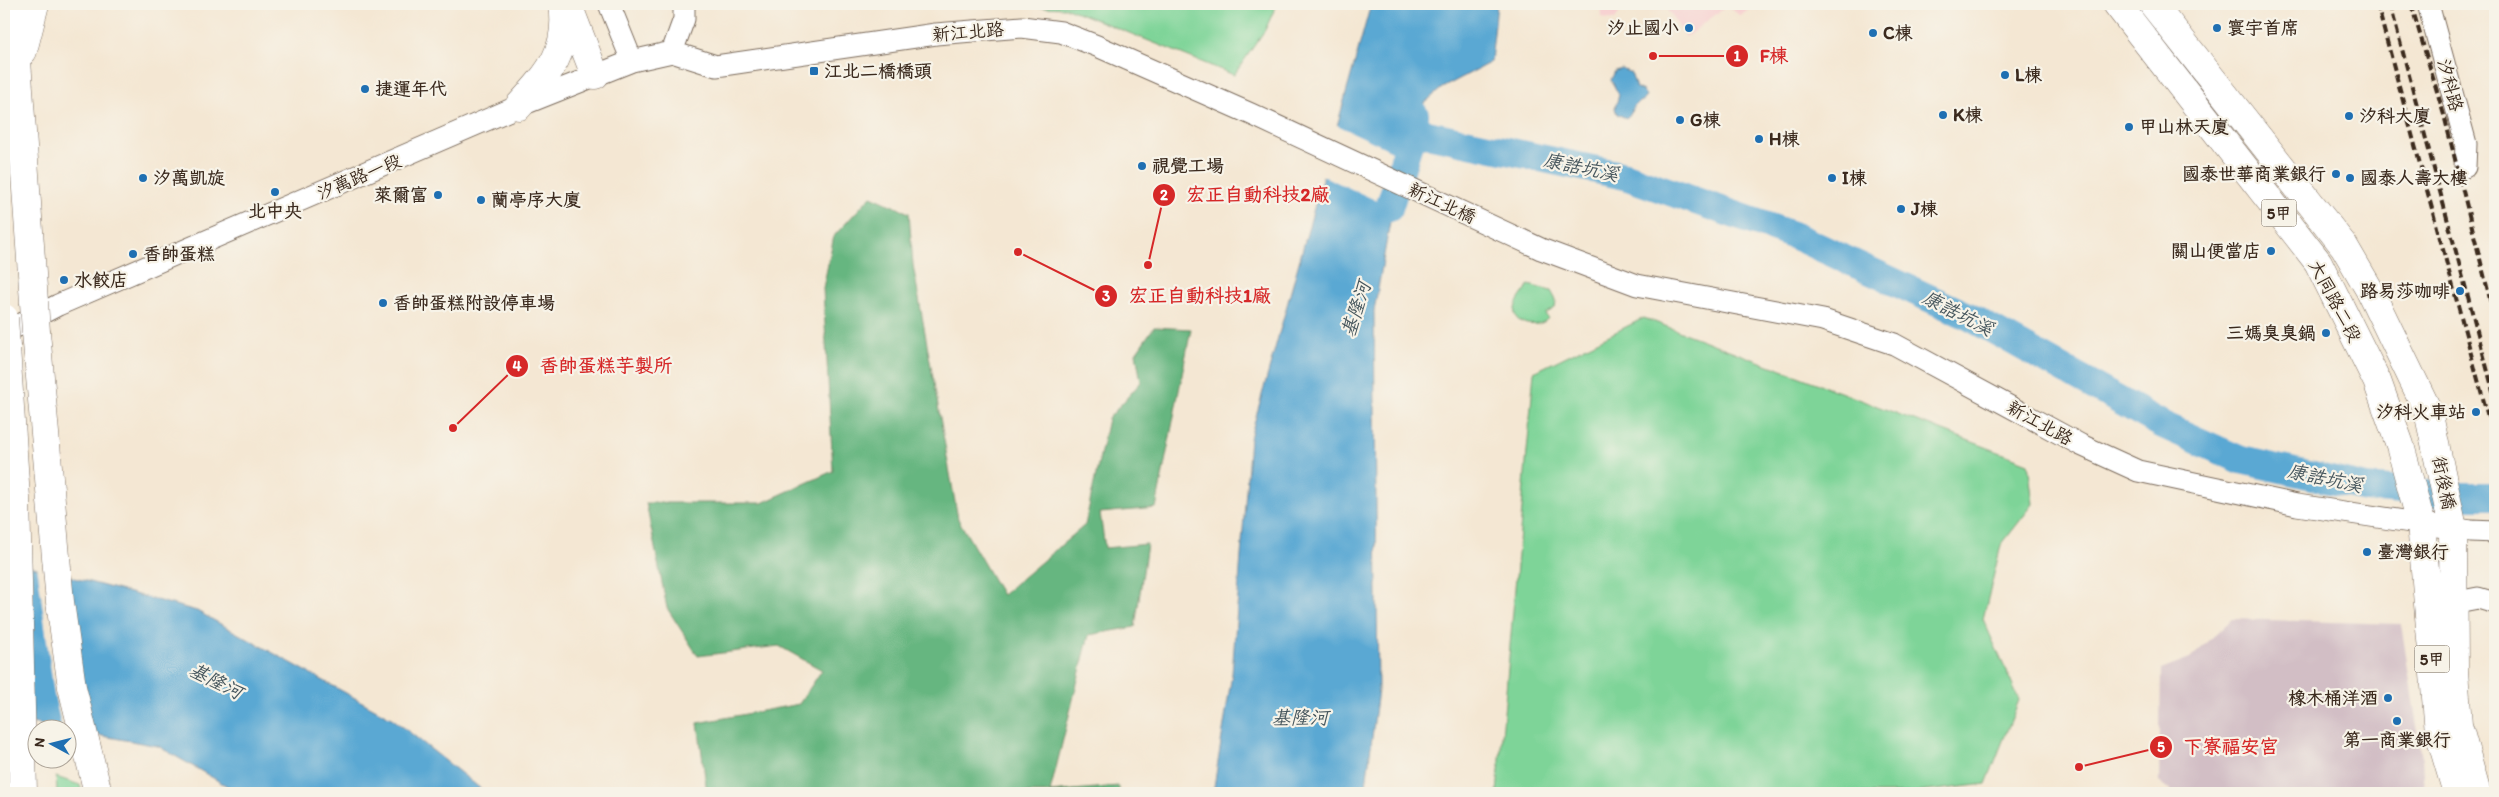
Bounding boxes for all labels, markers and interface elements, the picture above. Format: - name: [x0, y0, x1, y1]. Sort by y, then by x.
- place label: 汐止國小: [1607, 17, 1679, 39]
- place label: 寰宇首席: [2227, 17, 2299, 39]
- street label: 新江北路: [931, 18, 1005, 46]
- marker: 汐止國小: [1683, 22, 1695, 34]
- place label: C棟: [1883, 22, 1914, 44]
- marker: 寰宇首席: [2211, 22, 2223, 34]
- marker: C棟: [1867, 27, 1879, 39]
- callout: F棟: [1725, 39, 1799, 73]
- text: F棟: [1760, 44, 1789, 67]
- text: 1: [1734, 47, 1741, 65]
- street label: 汐科路: [2432, 56, 2468, 114]
- place label: 江北二橋橋頭: [824, 60, 932, 82]
- place label: L棟: [2015, 64, 2043, 86]
- marker: 江北二橋橋頭: [808, 65, 820, 77]
- marker: L棟: [1999, 69, 2011, 81]
- place label: 捷運年代: [375, 78, 447, 100]
- marker: 捷運年代: [359, 83, 371, 95]
- place label: K棟: [1953, 104, 1984, 126]
- place label: 汐科大廈: [2359, 105, 2431, 127]
- place label: G棟: [1690, 109, 1721, 131]
- marker: K棟: [1937, 109, 1949, 121]
- marker: 汐科大廈: [2343, 110, 2355, 122]
- marker: G棟: [1674, 114, 1686, 126]
- place label: 甲山林天廈: [2139, 116, 2229, 138]
- marker: 甲山林天廈: [2123, 121, 2135, 133]
- place label: H棟: [1769, 128, 1800, 150]
- marker: H棟: [1753, 133, 1765, 145]
- water label: 康誥坑溪: [1541, 148, 1622, 186]
- street label: 汐萬路一段: [313, 149, 405, 205]
- place label: 視覺工場: [1152, 155, 1224, 177]
- marker: 視覺工場: [1136, 160, 1148, 172]
- place label: 國泰世華商業銀行: [2182, 163, 2326, 185]
- place label: 汐萬凱旋: [153, 167, 225, 189]
- place label: I棟: [1842, 167, 1868, 189]
- place label: 國泰人壽大樓: [2360, 167, 2468, 189]
- marker: 國泰世華商業銀行: [2330, 168, 2342, 180]
- marker: 汐萬凱旋: [137, 172, 149, 184]
- marker: I棟: [1826, 172, 1838, 184]
- marker: 國泰人壽大樓: [2344, 172, 2356, 184]
- callout: 宏正自動科技2廠: [1151, 178, 1339, 212]
- street label: 新江北橋: [1405, 178, 1479, 228]
- text: 宏正自動科技2廠: [1187, 183, 1330, 206]
- place label: 萊爾富: [374, 184, 428, 206]
- marker: 北中央: [269, 186, 281, 198]
- text: 2: [1160, 186, 1168, 204]
- marker: 萊爾富: [432, 189, 444, 201]
- place label: 蘭亭序大廈: [491, 189, 581, 211]
- marker: 蘭亭序大廈: [475, 194, 487, 206]
- place label: J棟: [1910, 198, 1939, 220]
- place label: 北中央: [248, 200, 302, 222]
- road number: 5甲: [2262, 200, 2296, 227]
- marker: J棟: [1895, 203, 1907, 215]
- place label: 關山便當店: [2171, 240, 2261, 262]
- place label: 香帥蛋糕: [143, 243, 215, 265]
- marker: 關山便當店: [2265, 245, 2277, 257]
- marker: 香帥蛋糕: [127, 248, 139, 260]
- street label: 大同路二段: [2304, 256, 2366, 346]
- place label: 水餃店: [74, 269, 128, 291]
- marker: 水餃店: [58, 274, 70, 286]
- water label: 基隆河: [1336, 275, 1377, 340]
- callout: 宏正自動科技1廠: [1094, 279, 1281, 313]
- place label: 路易莎咖啡: [2360, 280, 2450, 302]
- text: 宏正自動科技1廠: [1129, 284, 1271, 307]
- water label: 康誥坑溪: [1919, 285, 1998, 341]
- marker: 路易莎咖啡: [2454, 285, 2466, 297]
- text: 3: [1102, 287, 1110, 305]
- place label: 香帥蛋糕附設停車場: [393, 292, 555, 314]
- marker: 香帥蛋糕附設停車場: [377, 297, 389, 309]
- place label: 三媽臭臭鍋: [2226, 322, 2316, 344]
- marker: 三媽臭臭鍋: [2320, 327, 2332, 339]
- callout: 香帥蛋糕芋製所: [505, 349, 683, 383]
- text: 香帥蛋糕芋製所: [539, 354, 673, 377]
- text: 4: [512, 357, 522, 375]
- street label: 新江北路: [2003, 396, 2077, 450]
- place label: 汐科火車站: [2376, 401, 2466, 423]
- marker: 汐科火車站: [2470, 406, 2482, 418]
- street label: 街後橋: [2428, 454, 2460, 512]
- water label: 康誥坑溪: [2285, 459, 2366, 497]
- place label: 臺灣銀行: [2377, 541, 2449, 563]
- marker: 臺灣銀行: [2361, 546, 2373, 558]
- road number: 5甲: [2414, 646, 2450, 672]
- water label: 基隆河: [185, 658, 249, 706]
- place label: 橡木桶洋酒: [2288, 687, 2378, 709]
- marker: 橡木桶洋酒: [2382, 692, 2394, 704]
- water label: 基隆河: [1271, 706, 1331, 729]
- marker: 第一商業銀行: [2391, 715, 2403, 727]
- north arrow: [28, 720, 78, 770]
- place label: 第一商業銀行: [2343, 729, 2451, 751]
- callout: 下寮福安宮: [2149, 730, 2289, 764]
- text: 下寮福安宮: [2183, 735, 2279, 758]
- text: N: [31, 737, 49, 748]
- text: 5: [2157, 738, 2165, 756]

